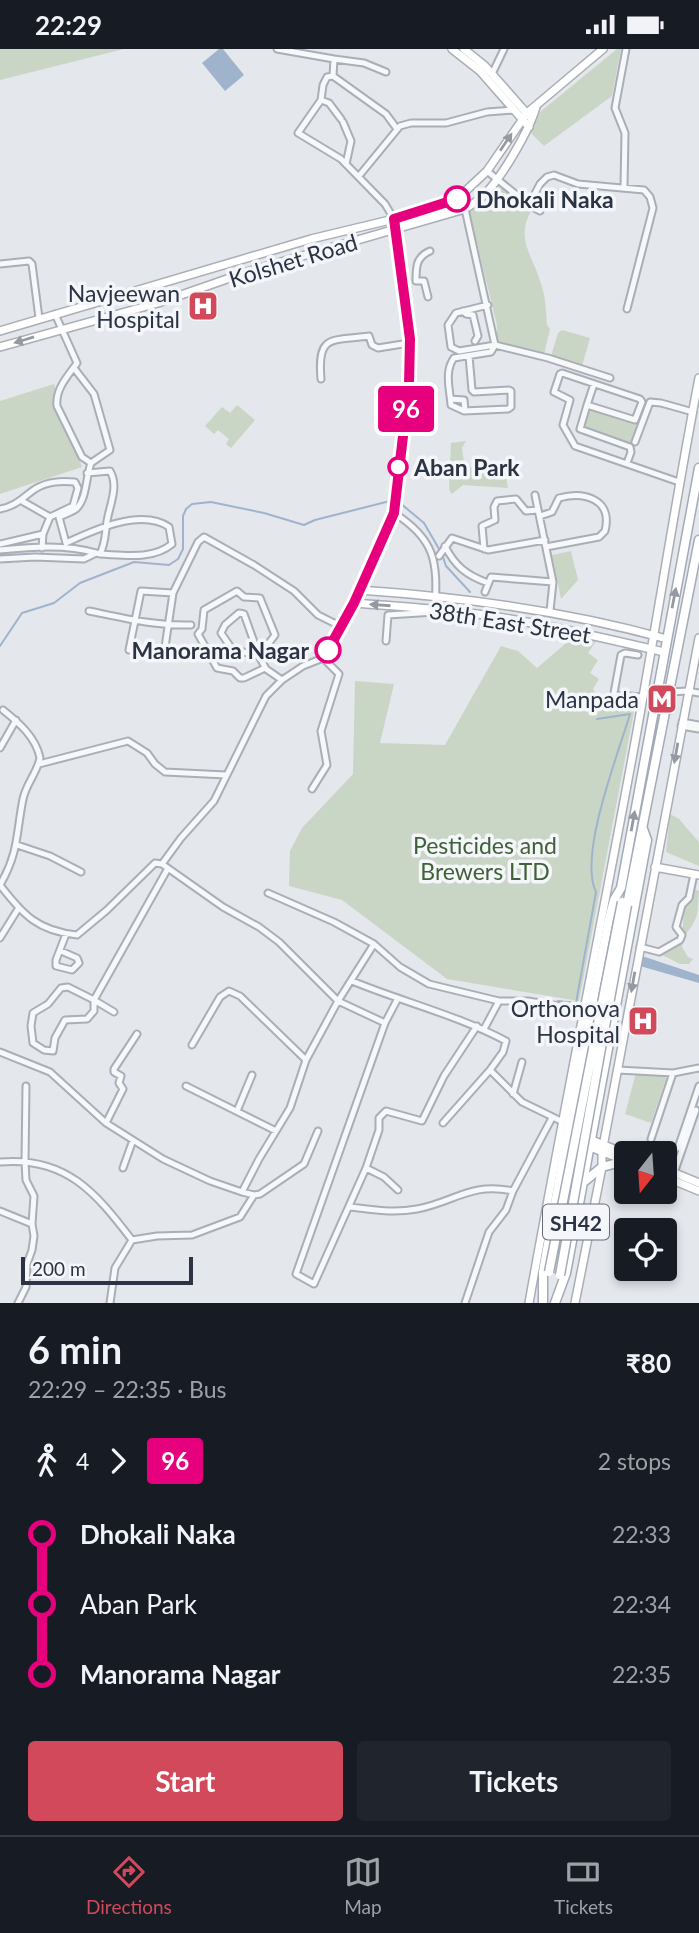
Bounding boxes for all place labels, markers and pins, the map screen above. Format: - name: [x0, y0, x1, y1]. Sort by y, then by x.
- place label: Dhokali Naka: [476, 185, 614, 213]
- marker: Dhokali Naka: [444, 186, 470, 212]
- place label: Navjeewan Hospital: [68, 279, 180, 333]
- hospital icon: Navjeewan Hospital: [186, 289, 220, 323]
- place label: Aban Park: [413, 453, 520, 481]
- marker: Aban Park: [388, 457, 408, 477]
- place label: Manorama Nagar: [132, 636, 309, 664]
- marker: Manorama Nagar: [315, 637, 341, 663]
- metro station icon: Manpada: [645, 682, 679, 716]
- place label: Manpada: [545, 685, 639, 713]
- place label: Orthonova Hospital: [511, 994, 620, 1048]
- hospital icon: Orthonova Hospital: [626, 1004, 660, 1038]

